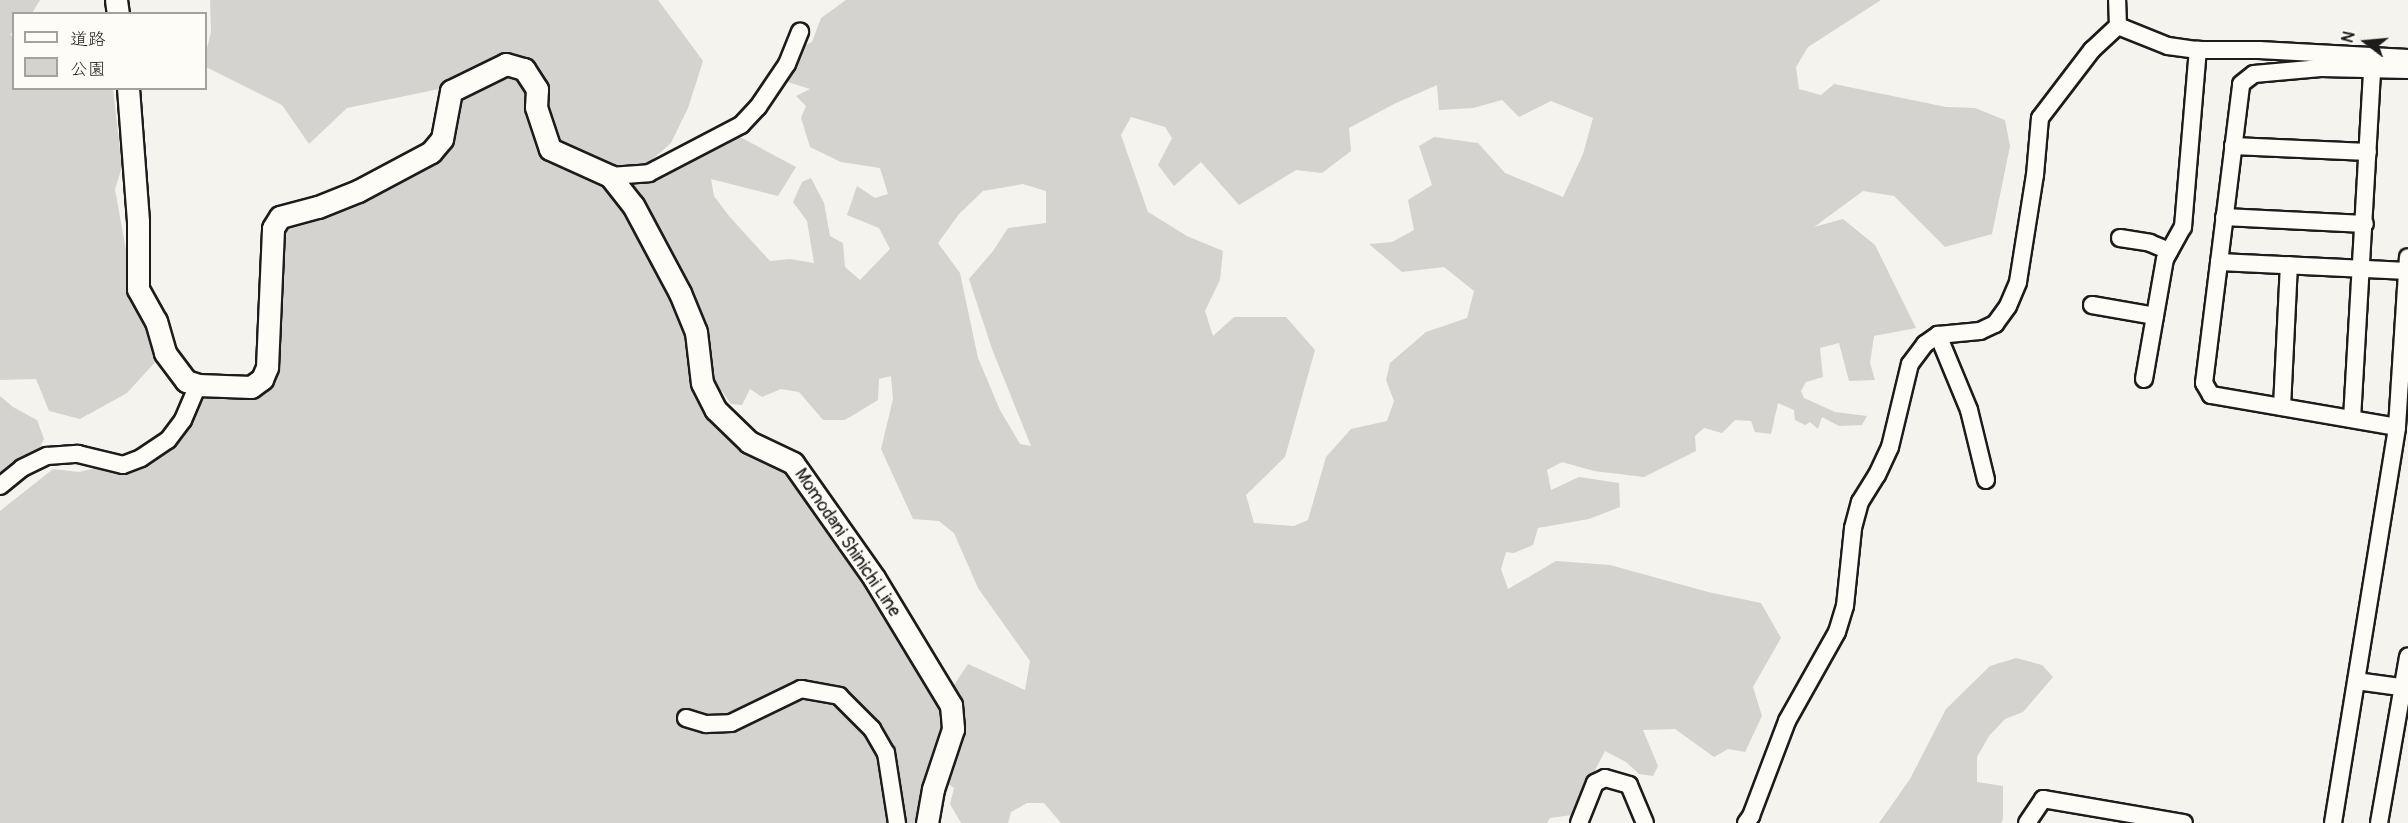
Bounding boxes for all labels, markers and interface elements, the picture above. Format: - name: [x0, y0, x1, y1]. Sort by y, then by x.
- legend: [12, 12, 207, 90]
- north arrow: [2336, 12, 2396, 72]
- text: 道路: [70, 28, 106, 51]
- text: N: [2338, 29, 2360, 45]
- text: 公園: [70, 58, 106, 81]
- street label: Momodani Shinichi Line: [789, 465, 905, 621]

